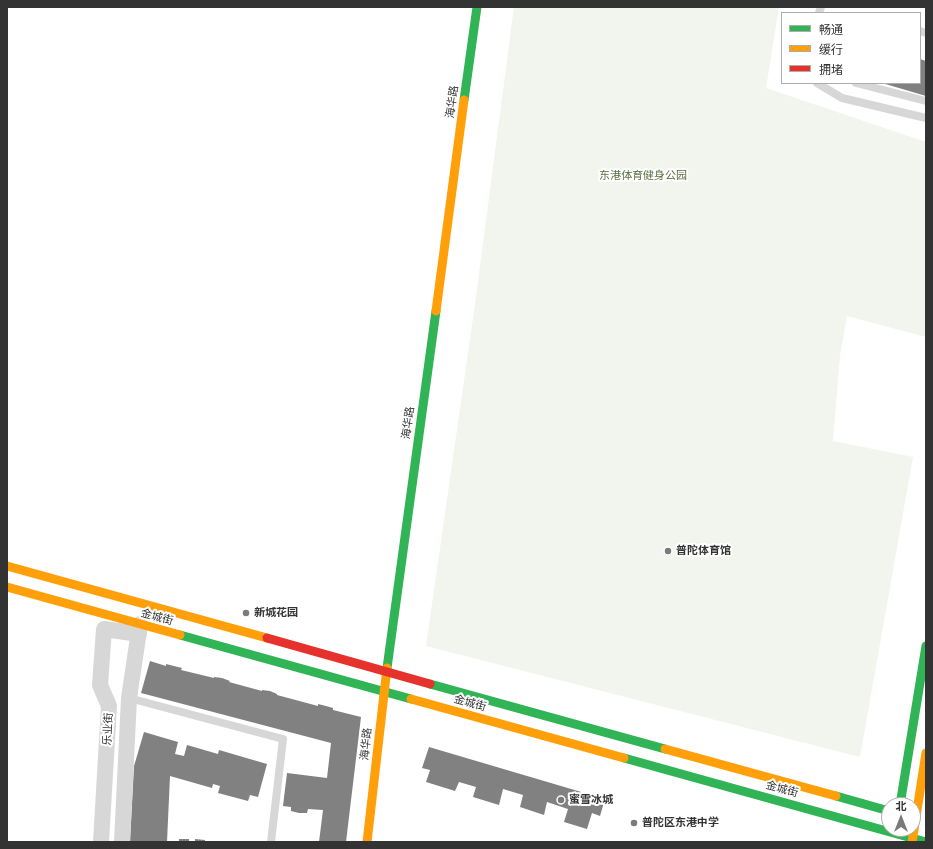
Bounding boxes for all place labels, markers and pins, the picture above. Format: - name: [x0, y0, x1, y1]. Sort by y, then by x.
- place label: 普陀体育馆: [676, 544, 731, 558]
- marker: 普陀体育馆: [663, 546, 673, 556]
- place label: 新城花园: [254, 606, 298, 620]
- marker: 新城花园: [241, 608, 251, 618]
- place label: 蜜雪冰城: [569, 793, 613, 807]
- marker: 蜜雪冰城: [556, 795, 566, 805]
- place label: 普陀区东港中学: [642, 816, 719, 830]
- marker: 普陀区东港中学: [629, 818, 639, 828]

